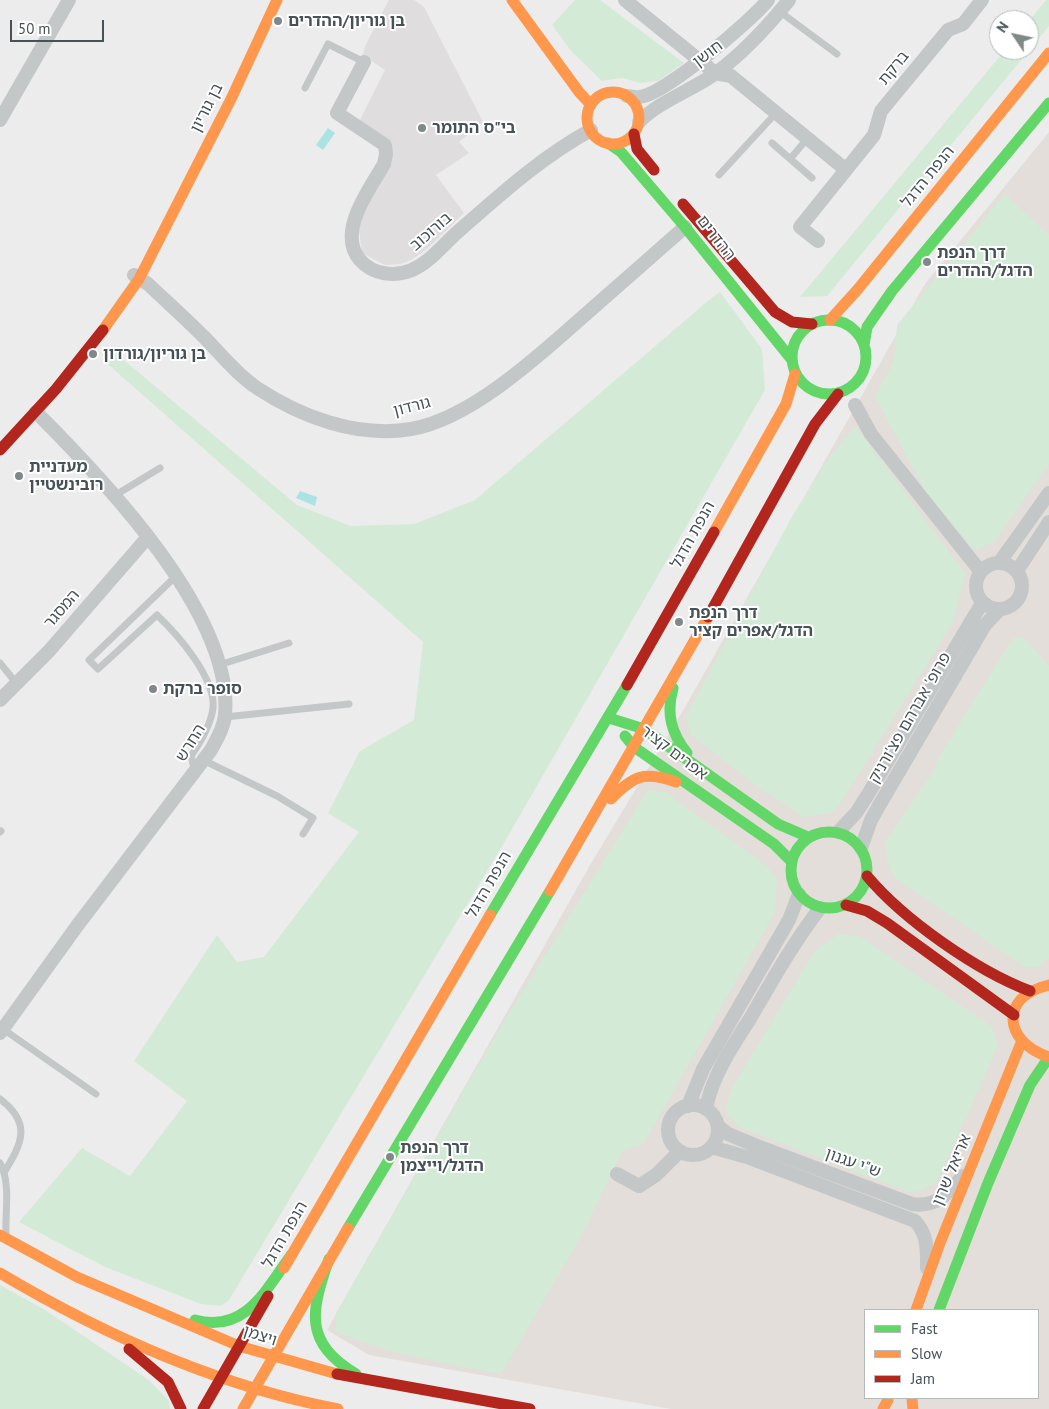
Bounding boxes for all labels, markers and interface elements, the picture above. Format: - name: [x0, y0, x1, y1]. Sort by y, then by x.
- scale bar: [12, 10, 106, 42]
- north arrow: [989, 10, 1039, 60]
- place label: בן גוריון/ההדרים: [288, 11, 405, 31]
- marker: בן גוריון/ההדרים: [272, 15, 284, 27]
- text: N: [992, 18, 1012, 36]
- text: 50 m: [18, 19, 51, 38]
- street label: חושן: [689, 37, 727, 71]
- street label: ברקת: [875, 47, 913, 89]
- street label: בן גוריון: [187, 80, 227, 136]
- place label: בי"ס התומר: [432, 118, 516, 138]
- marker: בי"ס התומר: [416, 122, 428, 134]
- street label: הנפת הדגל: [897, 142, 959, 212]
- street label: בורוכוב: [406, 209, 456, 255]
- street label: ההדרים: [693, 212, 739, 264]
- place label: דרך הנפת הדגל/ההדרים: [937, 243, 1033, 281]
- marker: דרך הנפת הדגל/ההדרים: [921, 256, 933, 268]
- place label: בן גוריון/גורדון: [103, 344, 206, 364]
- marker: בן גוריון/גורדון: [87, 348, 99, 360]
- street label: גורדון: [391, 393, 433, 421]
- place label: מעדניית רובינשטיין: [29, 457, 104, 495]
- marker: מעדניית רובינשטיין: [13, 470, 25, 482]
- street label: הנפת הדגל: [667, 498, 719, 572]
- street label: המסגר: [40, 586, 84, 632]
- place label: דרך הנפת הדגל/אפרים קציר: [689, 603, 813, 641]
- marker: דרך הנפת הדגל/אפרים קציר: [673, 616, 685, 628]
- street label: פרופ' אברהם פצ'ורניק: [865, 649, 955, 787]
- place label: סופר ברקת: [163, 679, 242, 699]
- marker: סופר ברקת: [147, 683, 159, 695]
- street label: החרש: [172, 721, 210, 765]
- street label: אפרים קציר: [637, 722, 711, 784]
- street label: הנפת הדגל: [462, 848, 516, 922]
- street label: אריאל שרון: [928, 1131, 976, 1209]
- place label: דרך הנפת הדגל/וייצמן: [400, 1138, 484, 1176]
- street label: ש"י עגנון: [823, 1144, 883, 1182]
- marker: דרך הנפת הדגל/וייצמן: [384, 1151, 396, 1163]
- street label: הנפת הדגל: [258, 1198, 312, 1272]
- legend: [864, 1309, 1039, 1399]
- text: Fast: [911, 1319, 938, 1338]
- street label: ויצמן: [241, 1322, 279, 1350]
- text: Slow: [911, 1344, 942, 1363]
- text: Jam: [911, 1369, 935, 1388]

